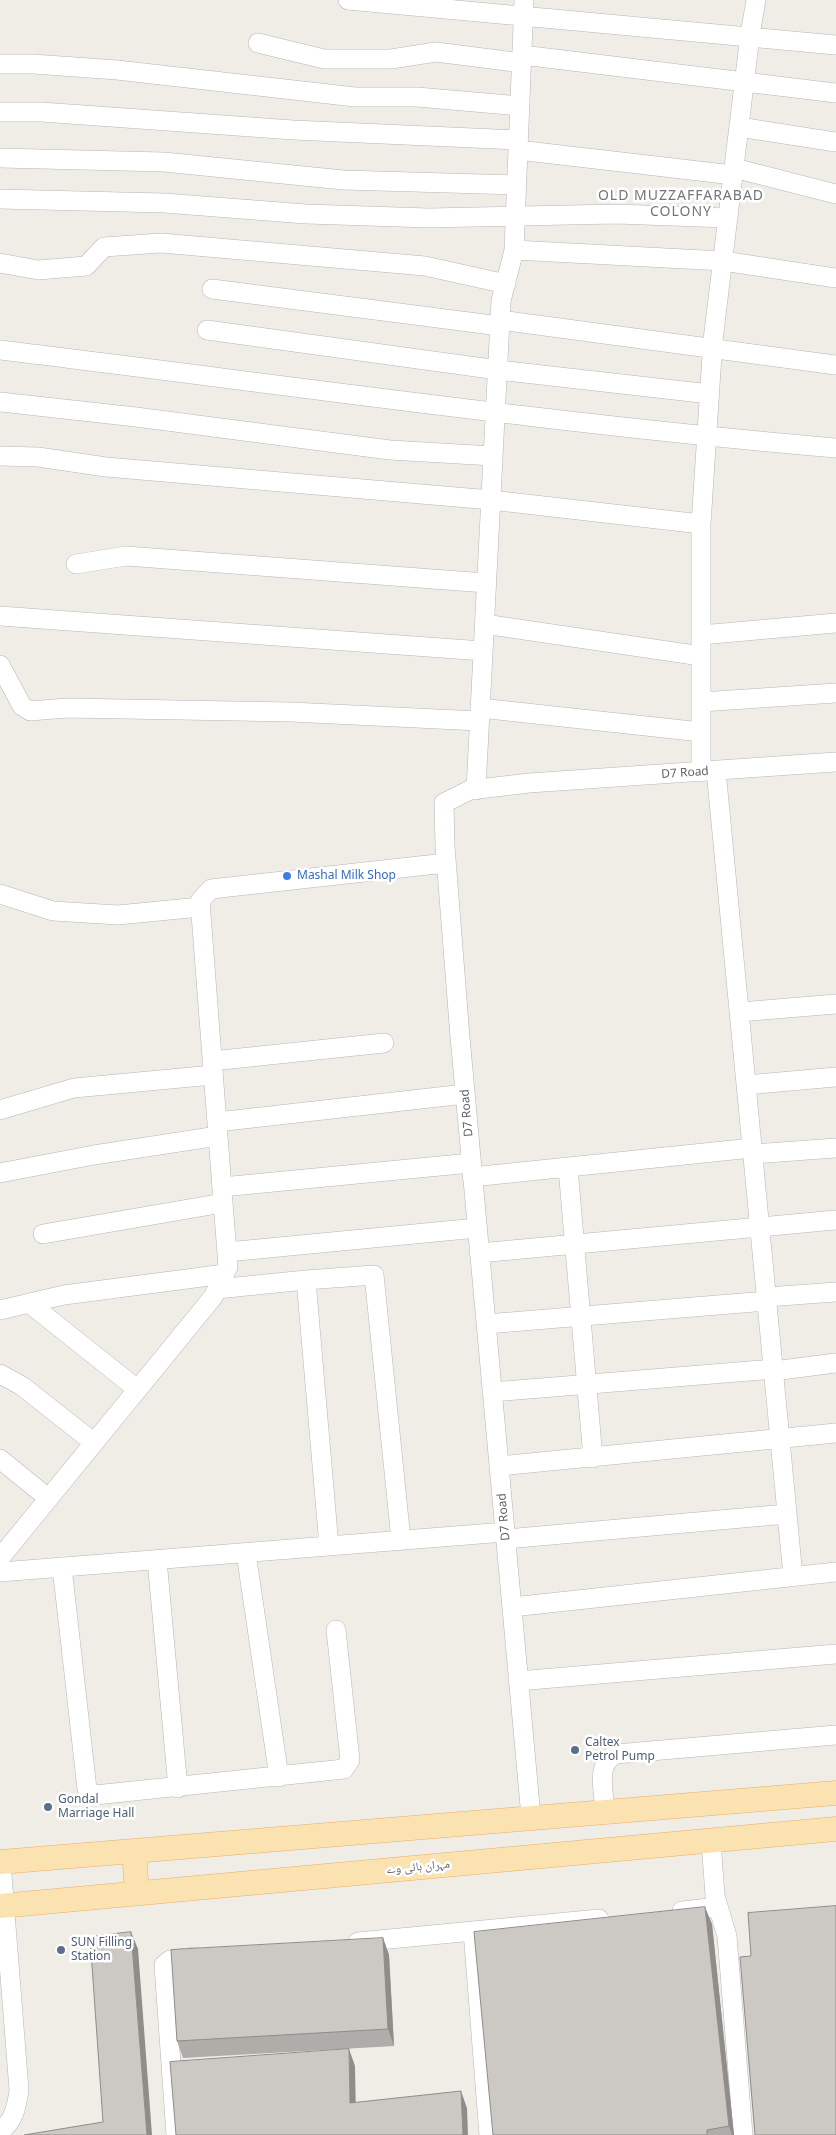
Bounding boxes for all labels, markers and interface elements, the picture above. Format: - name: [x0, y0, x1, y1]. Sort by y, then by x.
- district label: OLD MUZZAFFARABAD COLONY: [596, 188, 766, 220]
- street label: D7 Road: [661, 764, 709, 782]
- place label: Mashal Milk Shop: [297, 869, 396, 883]
- marker: Mashal Milk Shop: [281, 870, 293, 882]
- street label: D7 Road: [458, 1089, 476, 1137]
- street label: D7 Road: [495, 1493, 513, 1541]
- place label: Caltex Petrol Pump: [585, 1736, 655, 1764]
- marker: Caltex Petrol Pump: [569, 1744, 581, 1756]
- place label: Gondal Marriage Hall: [58, 1793, 134, 1821]
- marker: Gondal Marriage Hall: [42, 1801, 54, 1813]
- street label: مہران ہائی وے: [386, 1857, 450, 1877]
- place label: SUN Filling Station: [71, 1936, 132, 1964]
- marker: SUN Filling Station: [55, 1944, 67, 1956]

